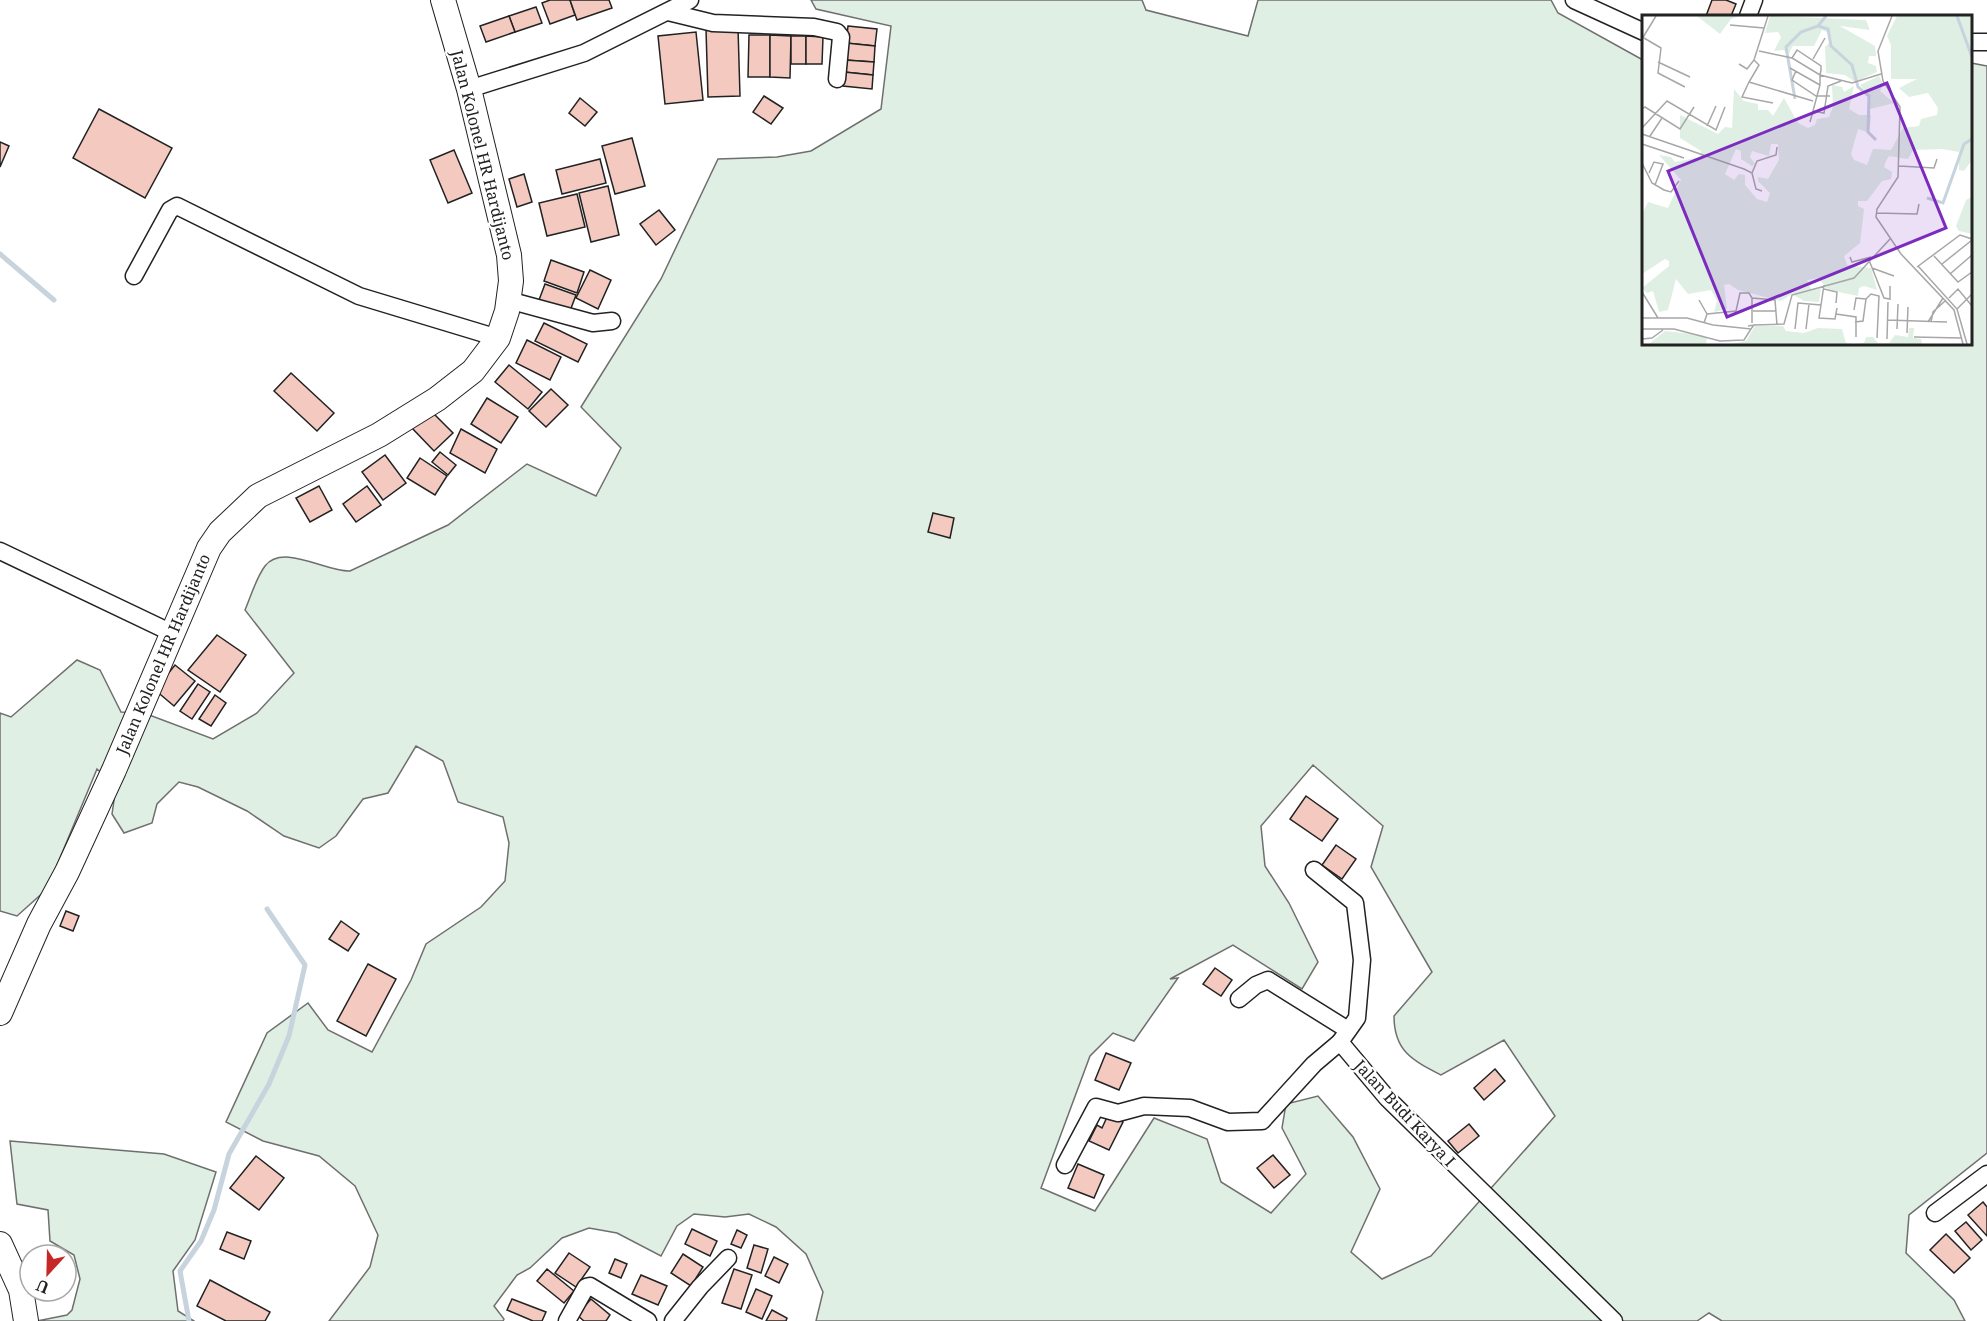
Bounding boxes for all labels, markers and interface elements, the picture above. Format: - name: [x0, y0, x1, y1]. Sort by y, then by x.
- inset map: [1642, 15, 1972, 345]
- street label: Jalan Kolonel HR Hardijanto: [446, 47, 520, 262]
- street label: Jalan Kolonel HR Hardijanto: [110, 550, 215, 759]
- street label: Jalan Budi Karya I: [1349, 1054, 1460, 1171]
- north arrow: [18, 1243, 78, 1303]
- text: U: [33, 1274, 52, 1299]

